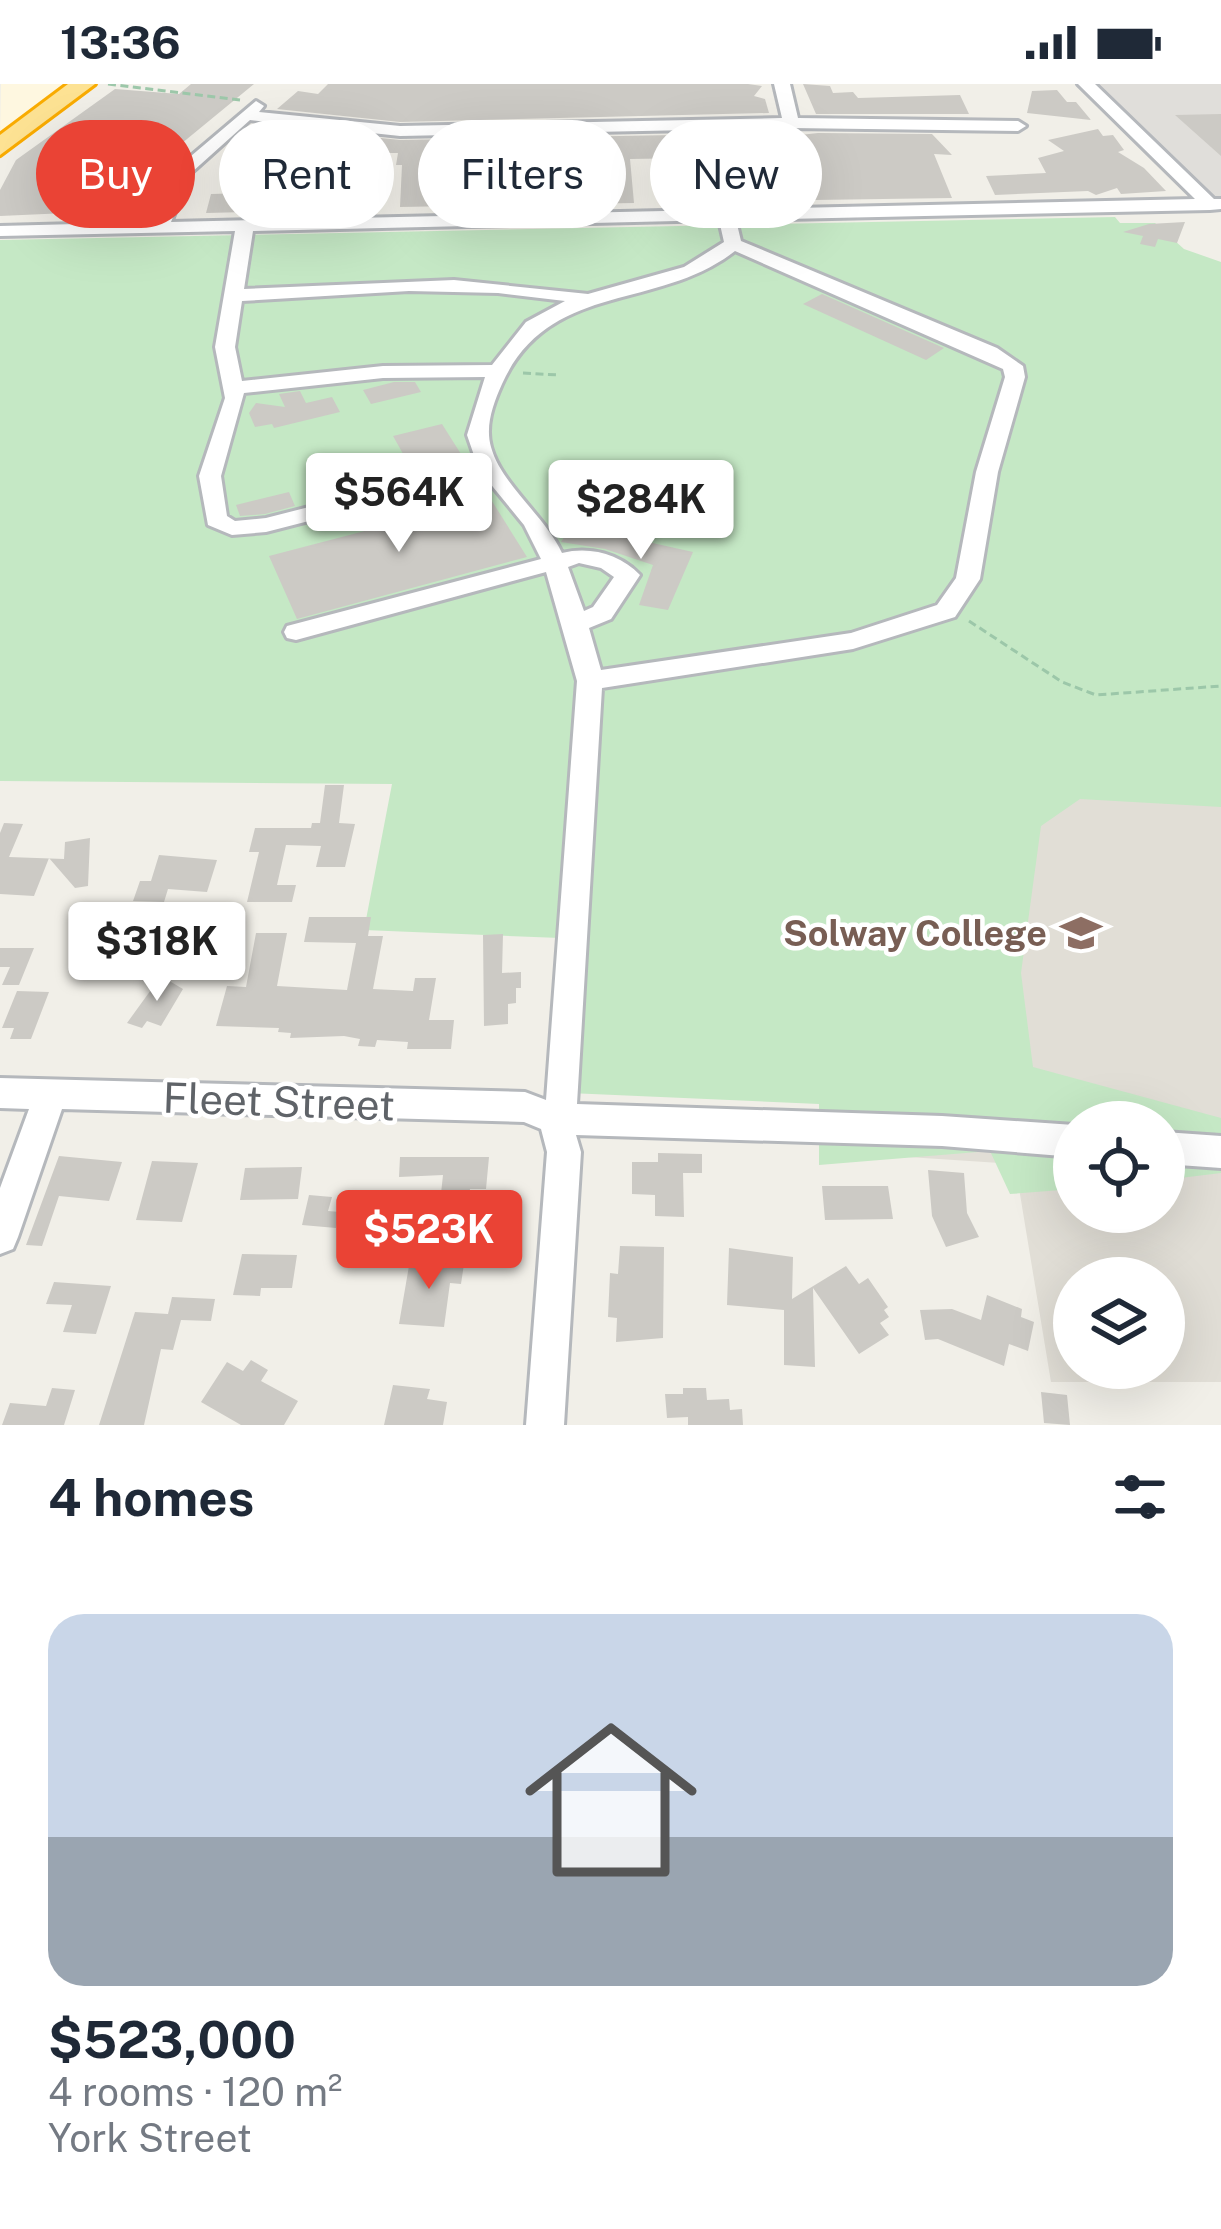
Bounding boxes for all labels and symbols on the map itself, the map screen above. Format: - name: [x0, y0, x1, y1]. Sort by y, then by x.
- pin: $564K: [315, 453, 483, 555]
- pin: $284K: [557, 460, 725, 562]
- pin: $318K: [73, 902, 241, 1004]
- school or university icon: Solway College: [1058, 910, 1104, 956]
- place label: Solway College: [783, 912, 1047, 954]
- street label: Fleet Street: [162, 1072, 396, 1130]
- pin: $523K: [345, 1190, 513, 1292]

